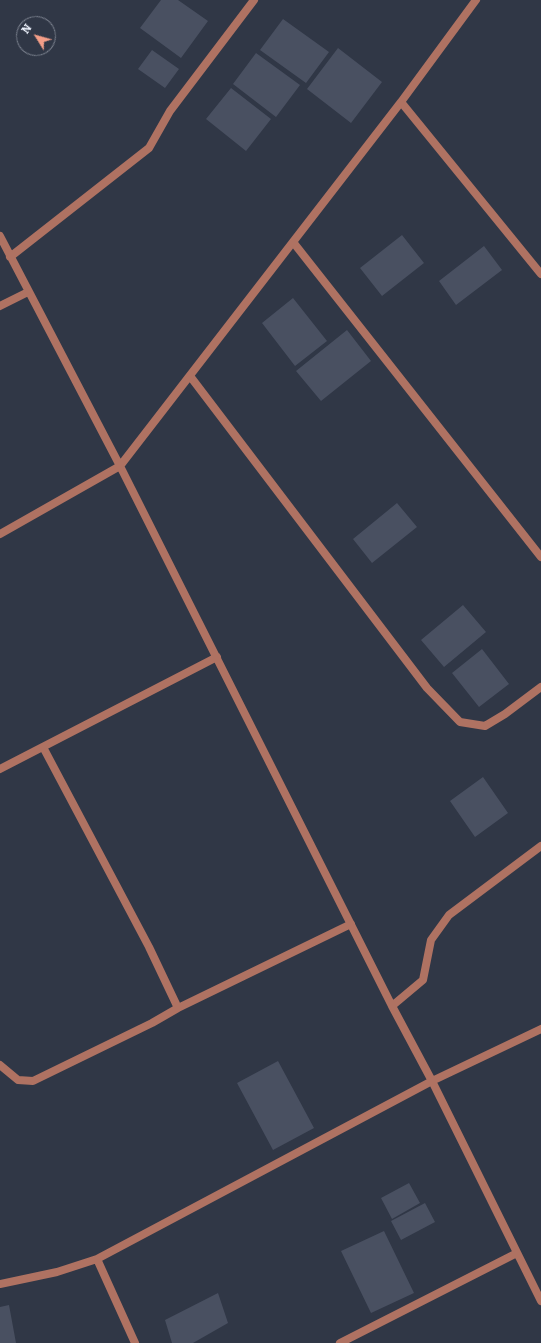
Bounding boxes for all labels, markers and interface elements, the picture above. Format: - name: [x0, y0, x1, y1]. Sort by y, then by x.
- north arrow: [16, 16, 56, 56]
- text: N: [19, 22, 35, 36]

